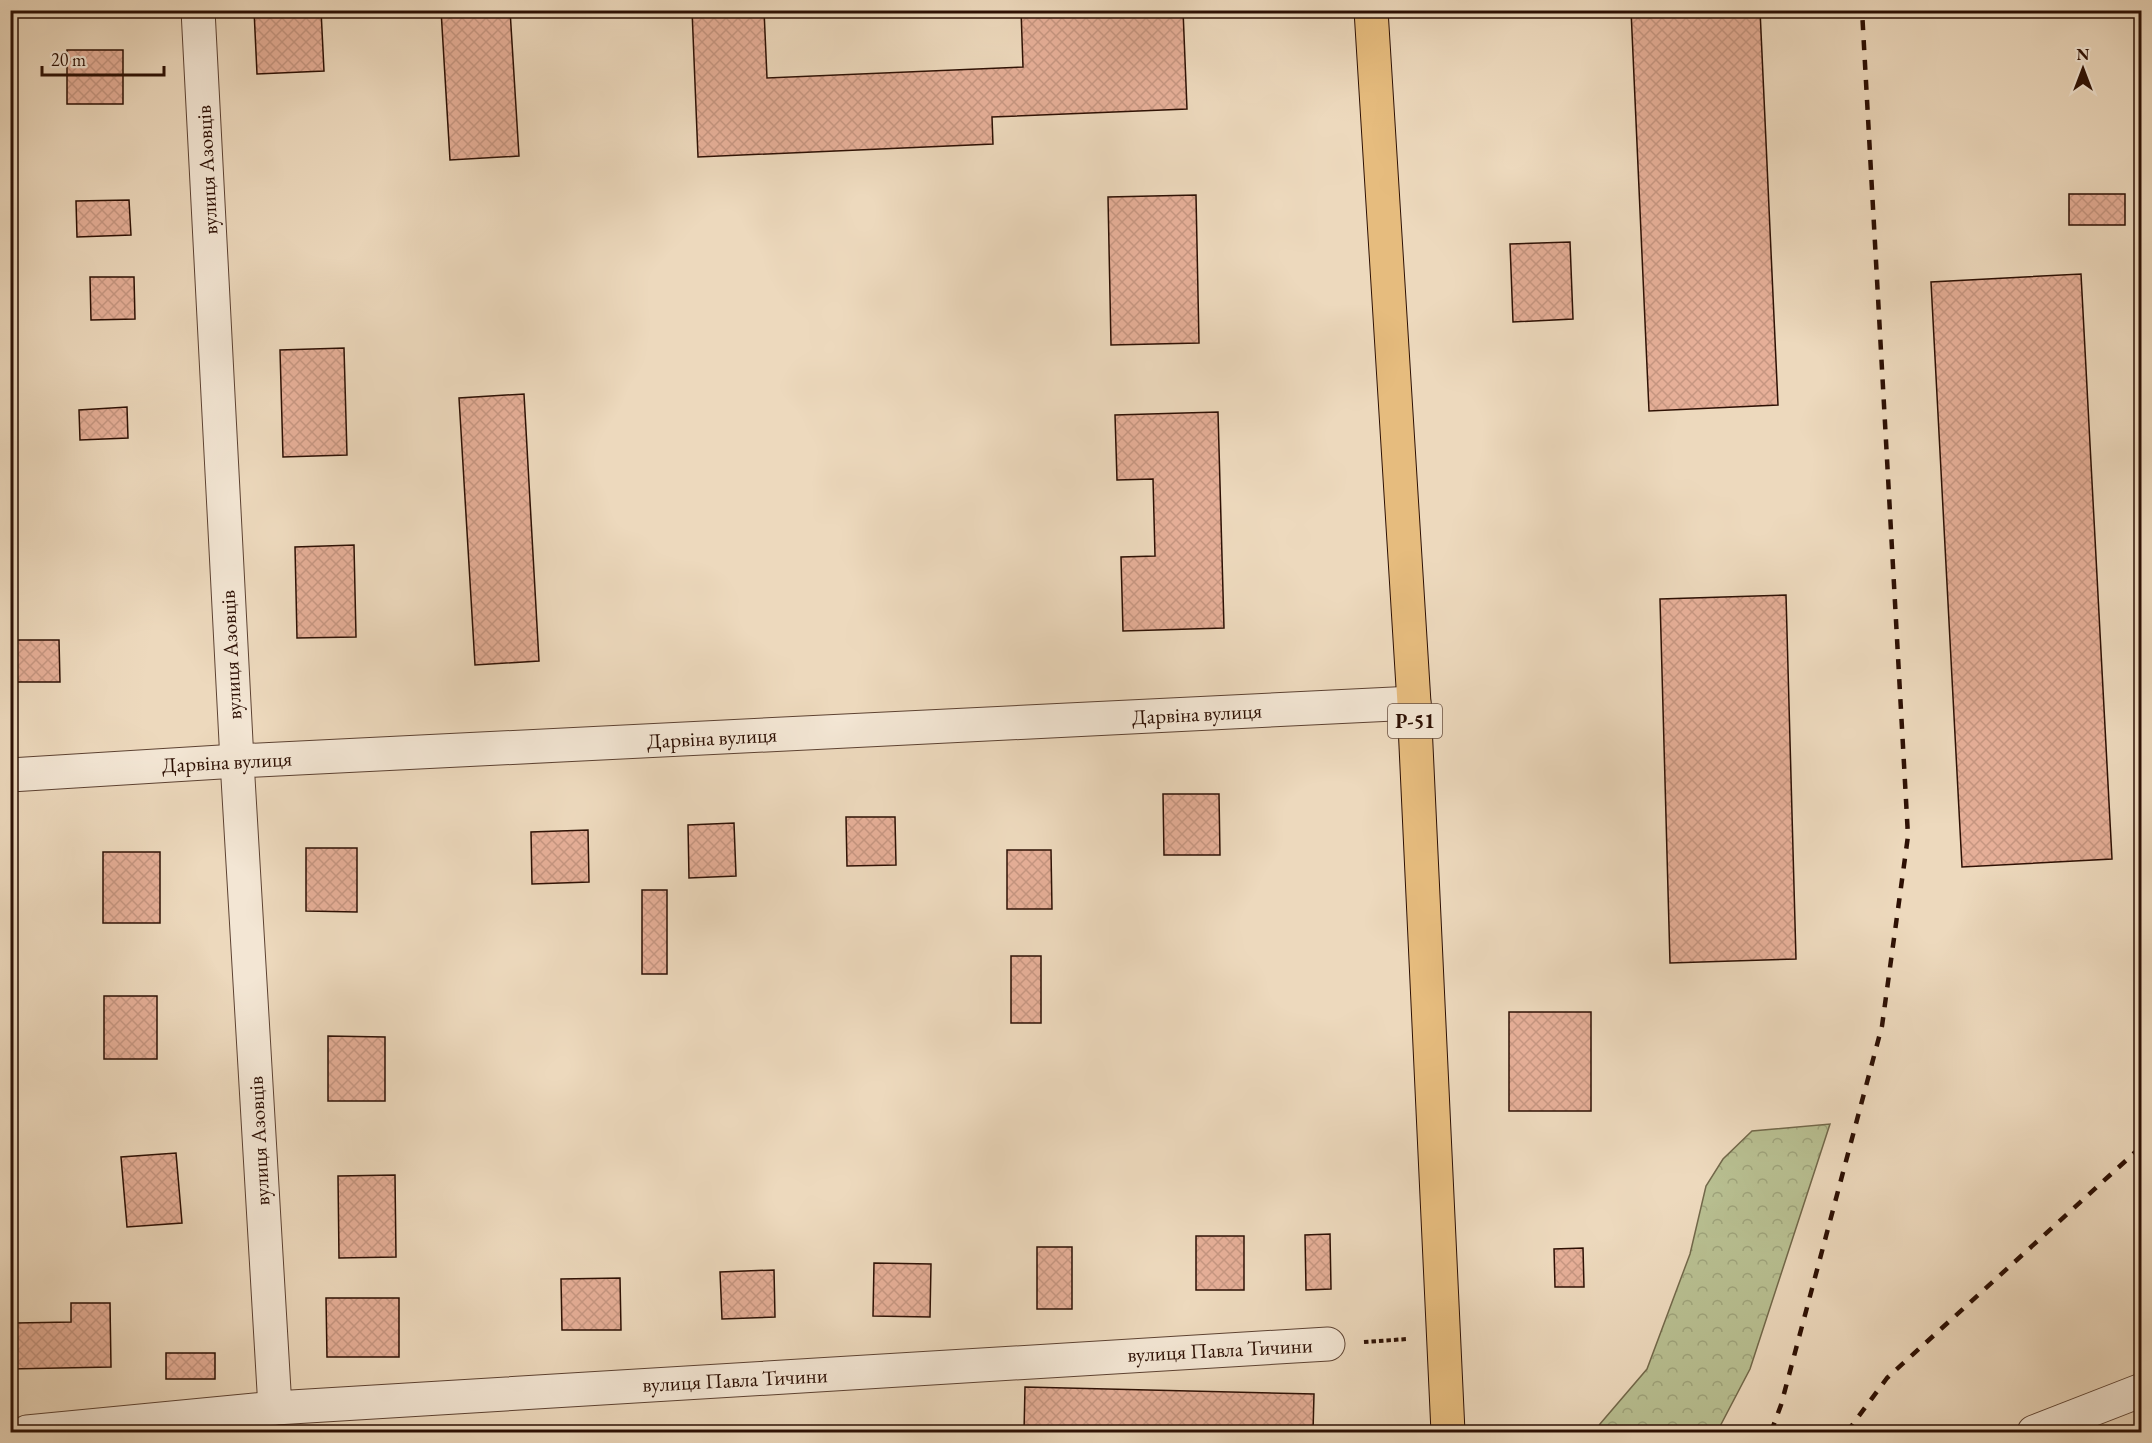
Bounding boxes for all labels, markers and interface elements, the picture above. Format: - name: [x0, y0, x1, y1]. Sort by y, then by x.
- scale bar: [42, 39, 164, 77]
- north arrow: [2053, 39, 2113, 99]
- text: N: [2077, 44, 2090, 65]
- text: 20 m: [51, 48, 86, 71]
- street label: вулиця Азовців: [190, 105, 223, 235]
- street label: вулиця Азовців: [214, 590, 247, 720]
- street label: Дарвіна вулиця: [1131, 697, 1263, 730]
- road number: Р-51: [1388, 704, 1442, 738]
- street label: Дарвіна вулиця: [646, 721, 778, 754]
- street label: Дарвіна вулиця: [161, 745, 293, 778]
- street label: вулиця Азовців: [242, 1076, 275, 1206]
- street label: вулиця Павла Тичини: [1127, 1331, 1313, 1368]
- street label: вулиця Павла Тичини: [642, 1361, 828, 1398]

